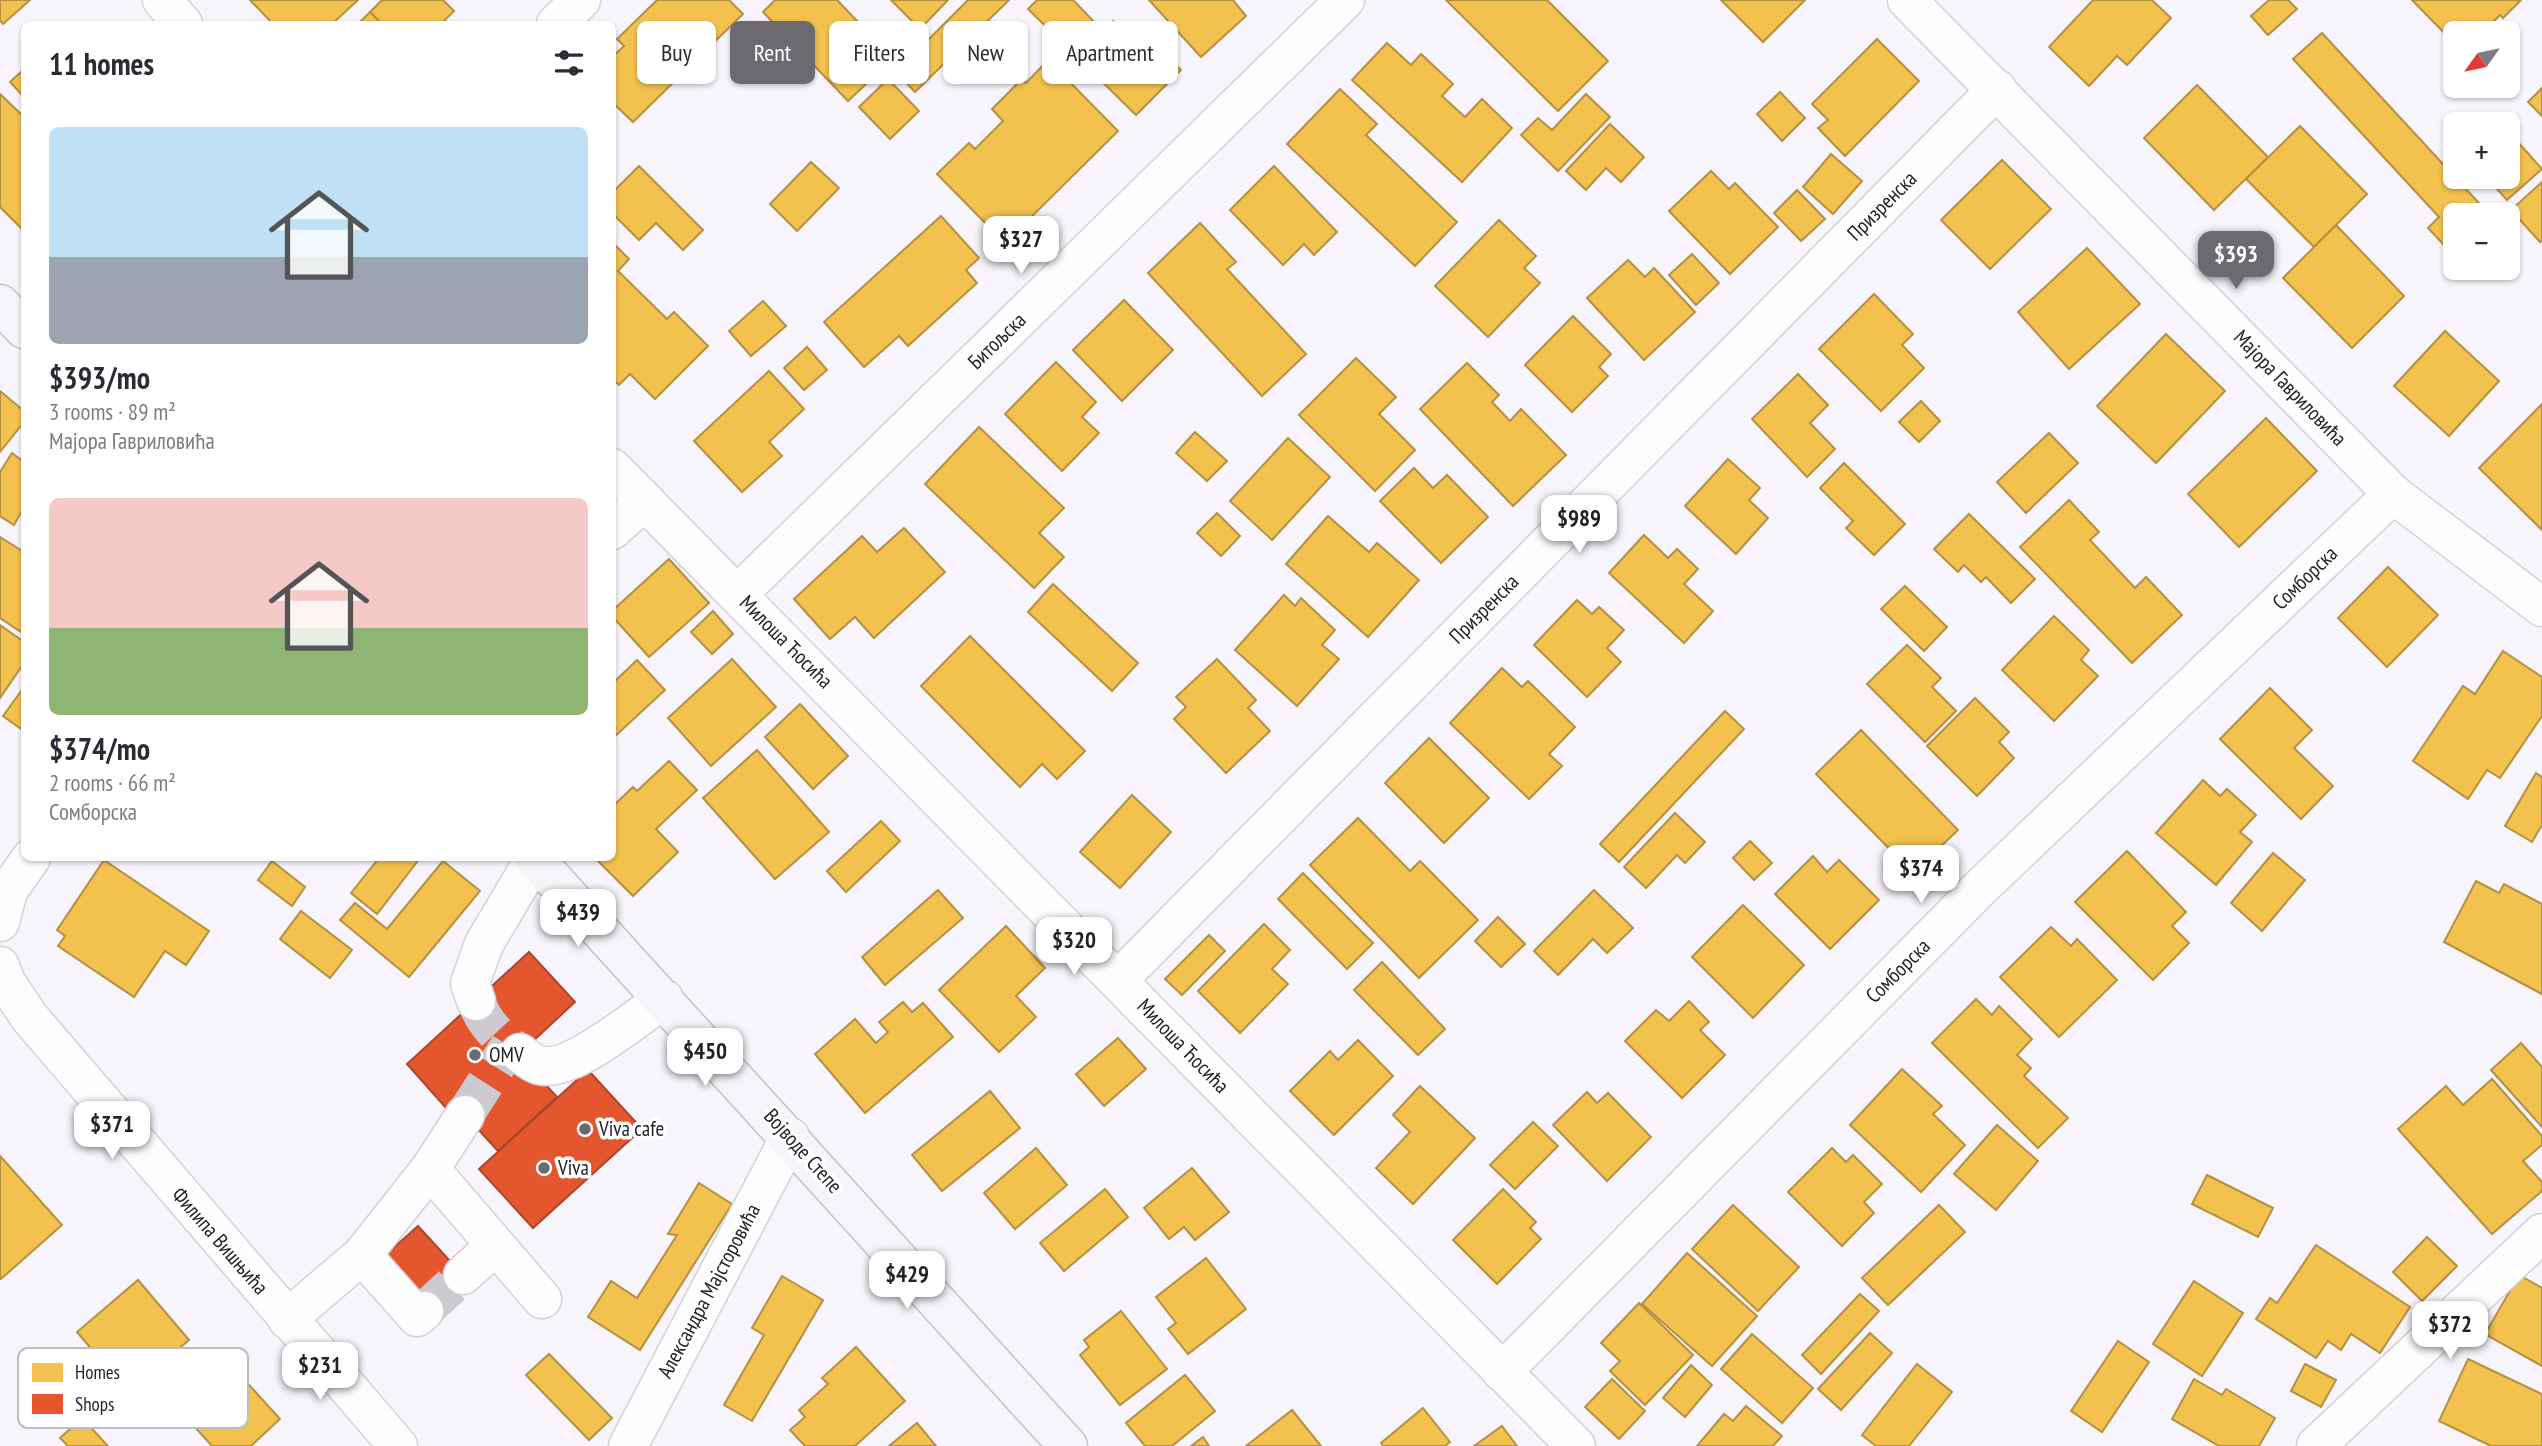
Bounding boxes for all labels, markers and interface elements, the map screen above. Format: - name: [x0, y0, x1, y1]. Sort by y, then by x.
- chip: Buy: [637, 21, 716, 84]
- chip: Rent: [730, 21, 815, 84]
- chip: Filters: [829, 21, 929, 84]
- chip: New: [943, 21, 1028, 84]
- chip: Apartment: [1042, 21, 1178, 84]
- north arrow: [2443, 21, 2520, 98]
- map controls: [2443, 21, 2520, 280]
- text: 11 homes: [49, 44, 154, 83]
- icon: filters: [550, 44, 588, 82]
- button: +: [2443, 112, 2520, 189]
- street label: Призренска: [1841, 165, 1922, 246]
- icon: home: [256, 172, 382, 298]
- button: −: [2443, 203, 2520, 280]
- pin: $327: [980, 216, 1062, 276]
- text: $327: [999, 224, 1043, 253]
- pin: $393: [2195, 232, 2277, 291]
- text: $393: [2214, 239, 2258, 268]
- street label: Битољска: [962, 306, 1031, 375]
- street label: Мајора Гавриловића: [2228, 324, 2353, 451]
- text: $393/mo: [49, 358, 150, 397]
- text: 3 rooms · 89 m²: [49, 397, 176, 426]
- text: Мајора Гавриловића: [49, 426, 215, 455]
- pin: $989: [1538, 496, 1620, 555]
- text: $989: [1557, 503, 1601, 532]
- street label: Сомборска: [2266, 540, 2343, 615]
- icon: home: [256, 543, 382, 669]
- street label: Призренска: [1443, 568, 1524, 649]
- street label: Милоша Ћосића: [734, 589, 839, 694]
- text: $374/mo: [49, 729, 150, 768]
- text: 2 rooms · 66 m²: [49, 768, 176, 797]
- text: Сомборска: [49, 797, 137, 826]
- pin: $374: [1880, 846, 1962, 905]
- text: $374: [1899, 853, 1943, 882]
- pin: $439: [537, 890, 619, 949]
- text: $439: [556, 897, 600, 926]
- pin: $320: [1033, 918, 1115, 977]
- text: $320: [1052, 925, 1096, 954]
- street label: Сомборска: [1860, 933, 1936, 1009]
- street label: Милоша Ћосића: [1132, 993, 1235, 1099]
- pin: $450: [664, 1028, 746, 1088]
- text: $450: [683, 1036, 727, 1065]
- place label: OMV: [489, 1041, 524, 1068]
- marker: OMV: [467, 1047, 483, 1063]
- pin: $371: [71, 1102, 153, 1161]
- street label: Војводе Степе: [758, 1103, 848, 1199]
- text: $371: [90, 1109, 134, 1138]
- place label: Viva cafe: [598, 1115, 664, 1142]
- marker: Viva cafe: [577, 1121, 593, 1137]
- place label: Viva: [557, 1154, 589, 1181]
- marker: Viva: [536, 1160, 552, 1176]
- street label: Филипа Вишњића: [166, 1181, 274, 1300]
- street label: Александра Мајсторовића: [651, 1199, 766, 1383]
- pin: $429: [866, 1252, 948, 1311]
- text: $429: [885, 1259, 929, 1288]
- pin: $372: [2409, 1302, 2491, 1361]
- text: $372: [2428, 1309, 2472, 1338]
- pin: $231: [279, 1342, 361, 1402]
- legend: [18, 1348, 248, 1428]
- text: $231: [298, 1350, 342, 1379]
- text: Homes: [75, 1360, 120, 1384]
- text: Shops: [75, 1392, 114, 1416]

